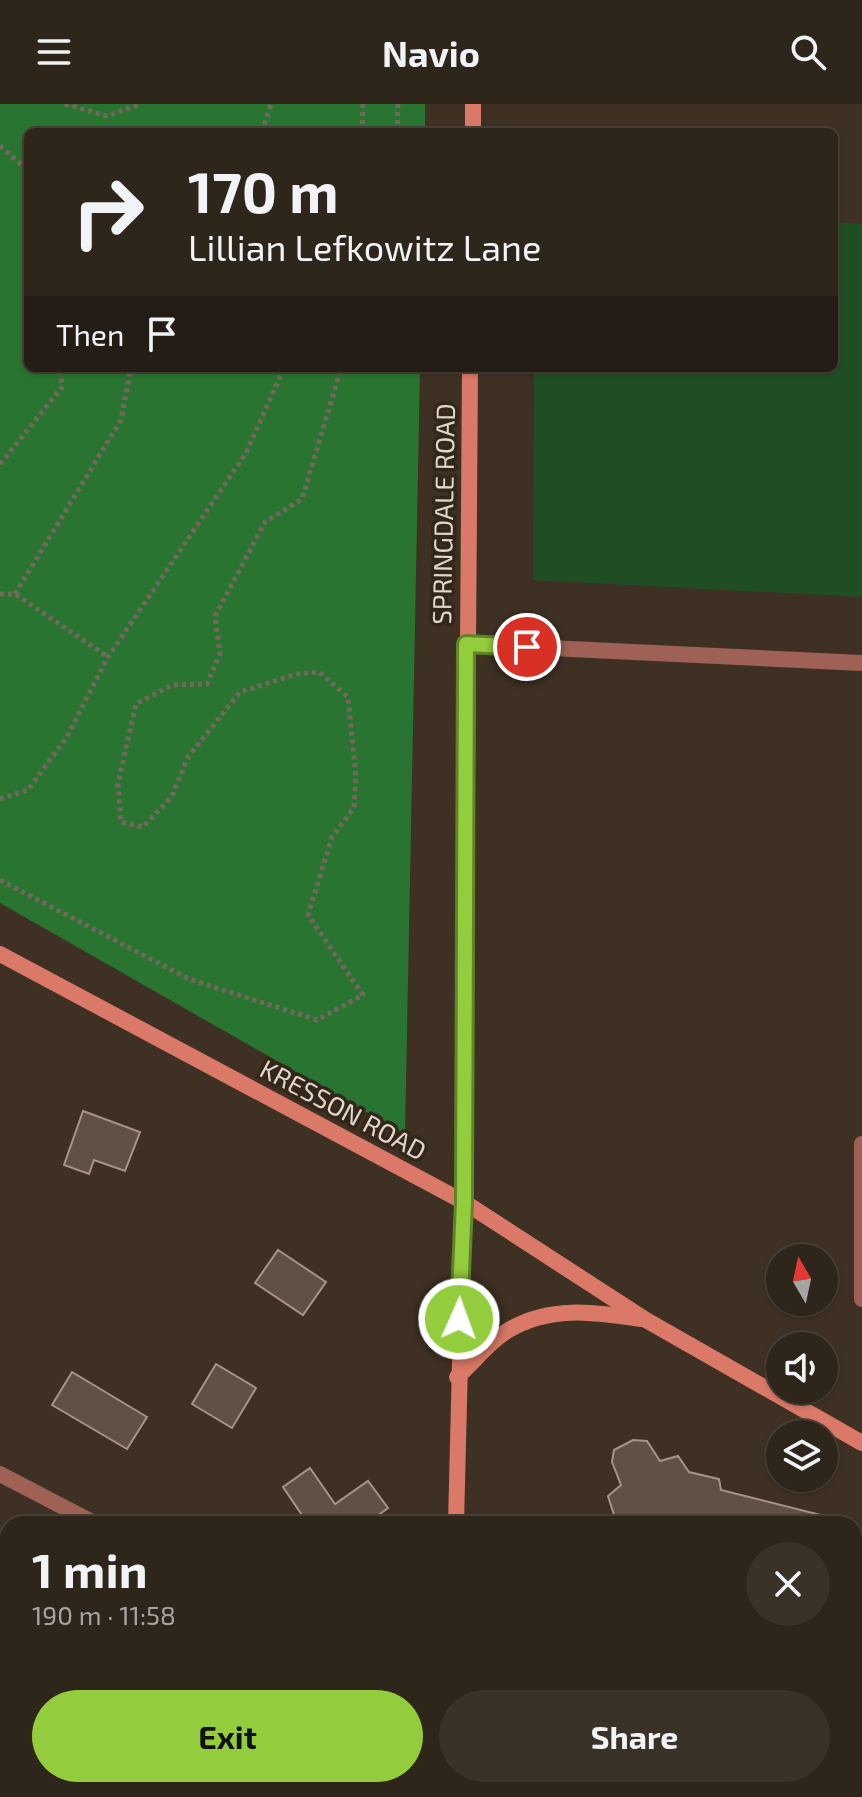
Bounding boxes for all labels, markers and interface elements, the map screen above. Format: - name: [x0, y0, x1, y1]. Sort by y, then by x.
- icon: menu: [32, 30, 76, 74]
- icon: search: [786, 30, 830, 74]
- text: Navio: [382, 31, 480, 74]
- text: 170 m: [188, 157, 339, 224]
- icon: right: [56, 160, 160, 264]
- text: Lillian Lefkowitz Lane: [188, 225, 541, 268]
- icon: arrive: [140, 312, 184, 356]
- text: Then: [56, 316, 124, 352]
- street label: SPRINGDALE ROAD: [425, 403, 460, 625]
- pin: [493, 613, 561, 681]
- icon: arrive: [505, 625, 549, 669]
- street label: KRESSON ROAD: [255, 1052, 432, 1165]
- north arrow: [766, 1244, 838, 1316]
- map controls: [766, 1244, 838, 1492]
- position arrow: [417, 1277, 501, 1361]
- button: sound: [766, 1332, 838, 1404]
- button: layers: [766, 1420, 838, 1492]
- text: 1 min: [32, 1540, 148, 1598]
- button: close: [746, 1542, 830, 1626]
- text: 190 m · 11:58: [32, 1599, 176, 1630]
- button: Exit: [32, 1690, 423, 1782]
- button: Share: [439, 1690, 830, 1782]

